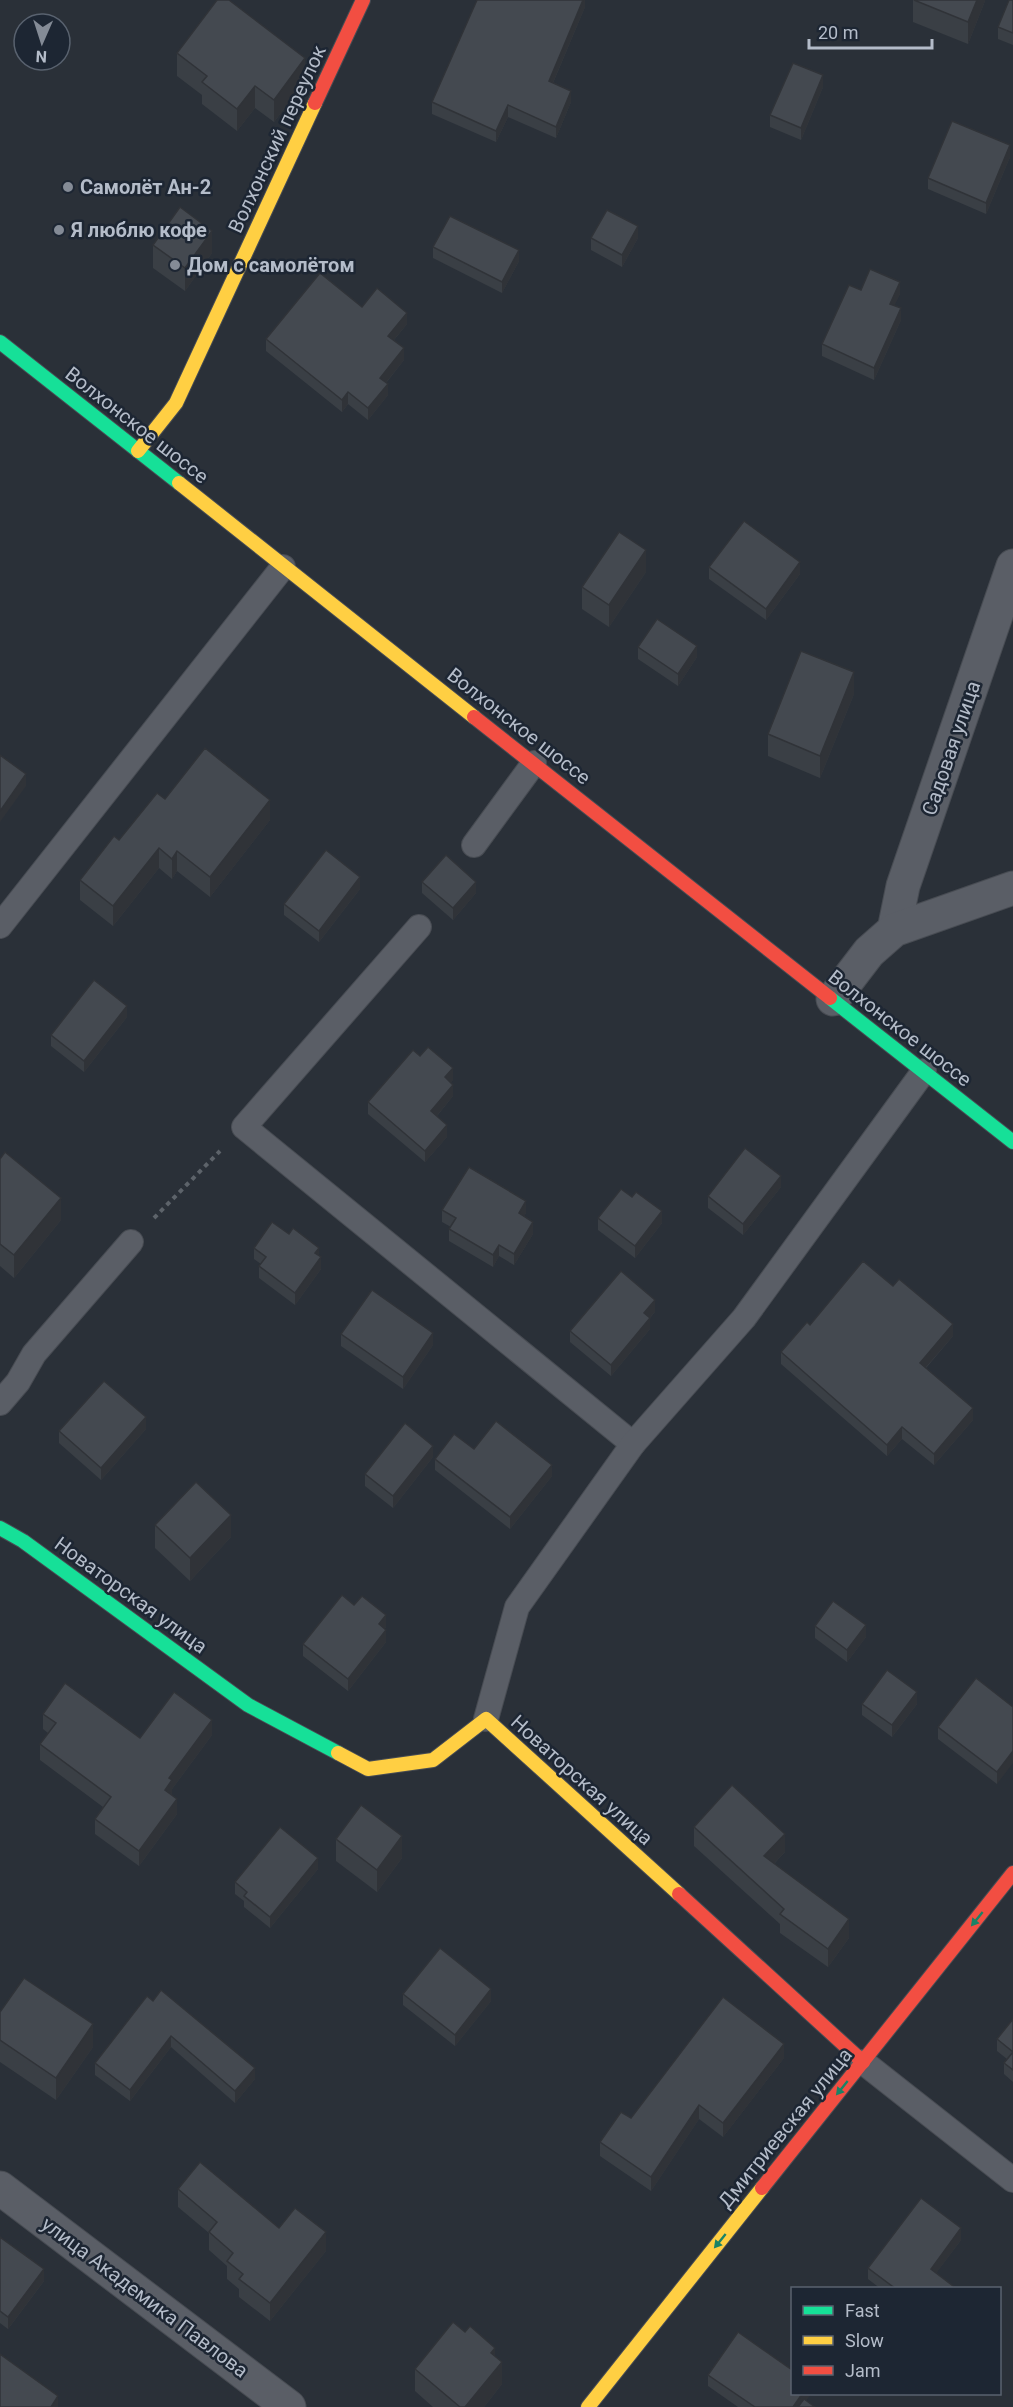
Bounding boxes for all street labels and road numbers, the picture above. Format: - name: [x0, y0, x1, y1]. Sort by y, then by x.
- street label: Волхонский переулок: [223, 41, 331, 237]
- street label: Волхонское шоссе: [61, 362, 213, 488]
- street label: Волхонское шоссе: [443, 663, 595, 789]
- street label: Садовая улица: [917, 678, 985, 818]
- street label: Волхонское шоссе: [824, 965, 976, 1091]
- street label: Новаторская улица: [50, 1532, 212, 1658]
- street label: Новаторская улица: [506, 1710, 658, 1850]
- street label: Дмитриевская улица: [713, 2043, 857, 2213]
- street label: улица Академика Павлова: [37, 2212, 253, 2382]

